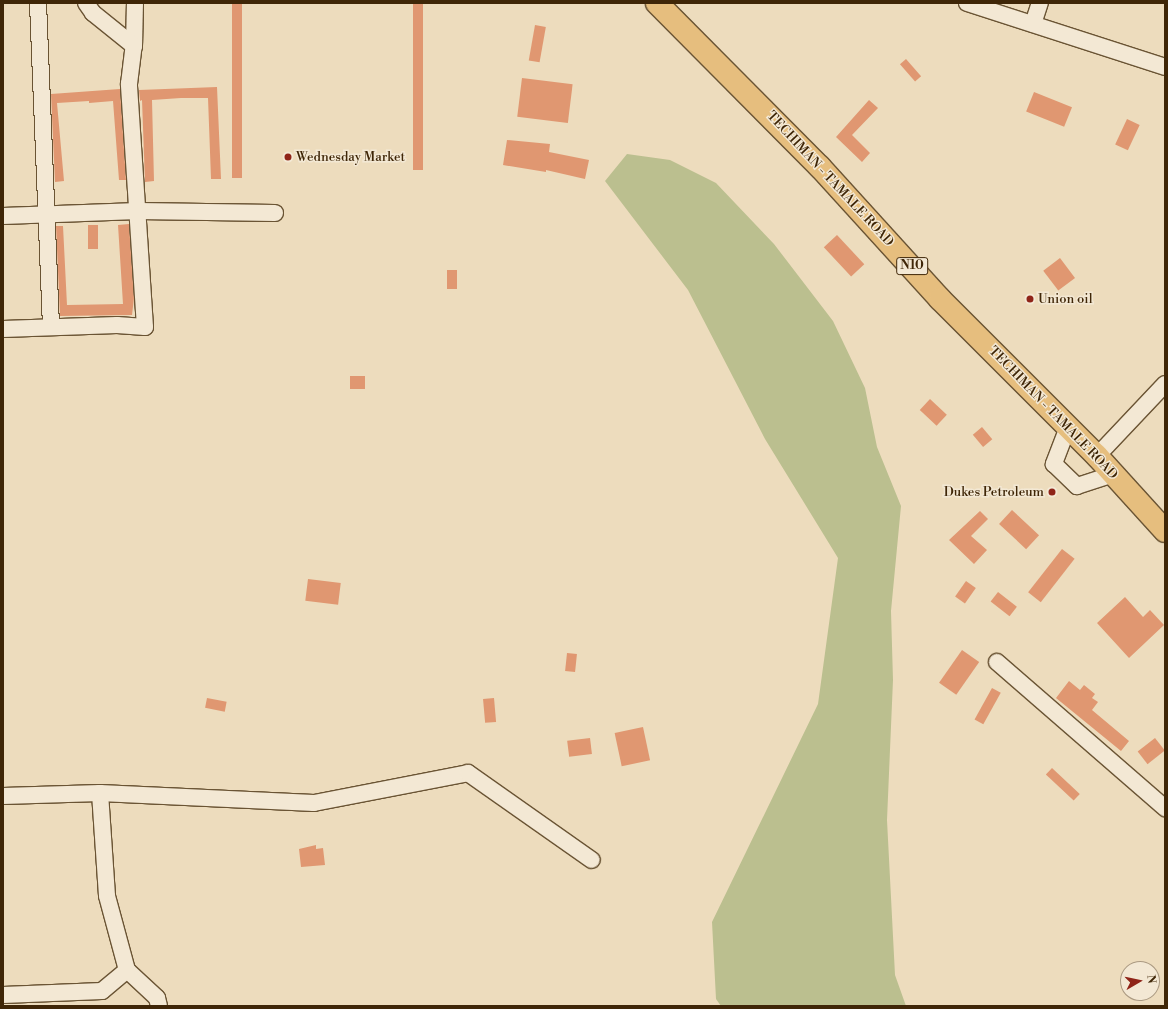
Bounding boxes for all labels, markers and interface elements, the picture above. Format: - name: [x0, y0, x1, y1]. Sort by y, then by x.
- street label: TECHIMAN - TAMALE ROAD: [763, 108, 897, 250]
- place label: Wednesday Market: [296, 149, 405, 165]
- marker: Wednesday Market: [283, 152, 293, 162]
- road number: N10: [896, 256, 928, 276]
- place label: Union oil: [1038, 291, 1092, 307]
- marker: Union oil: [1025, 294, 1035, 304]
- street label: TECHIMAN - TAMALE ROAD: [985, 343, 1121, 483]
- place label: Dukes Petroleum: [944, 484, 1044, 500]
- marker: Dukes Petroleum: [1047, 487, 1057, 497]
- north arrow: [1120, 961, 1160, 1001]
- text: N: [1143, 974, 1158, 985]

